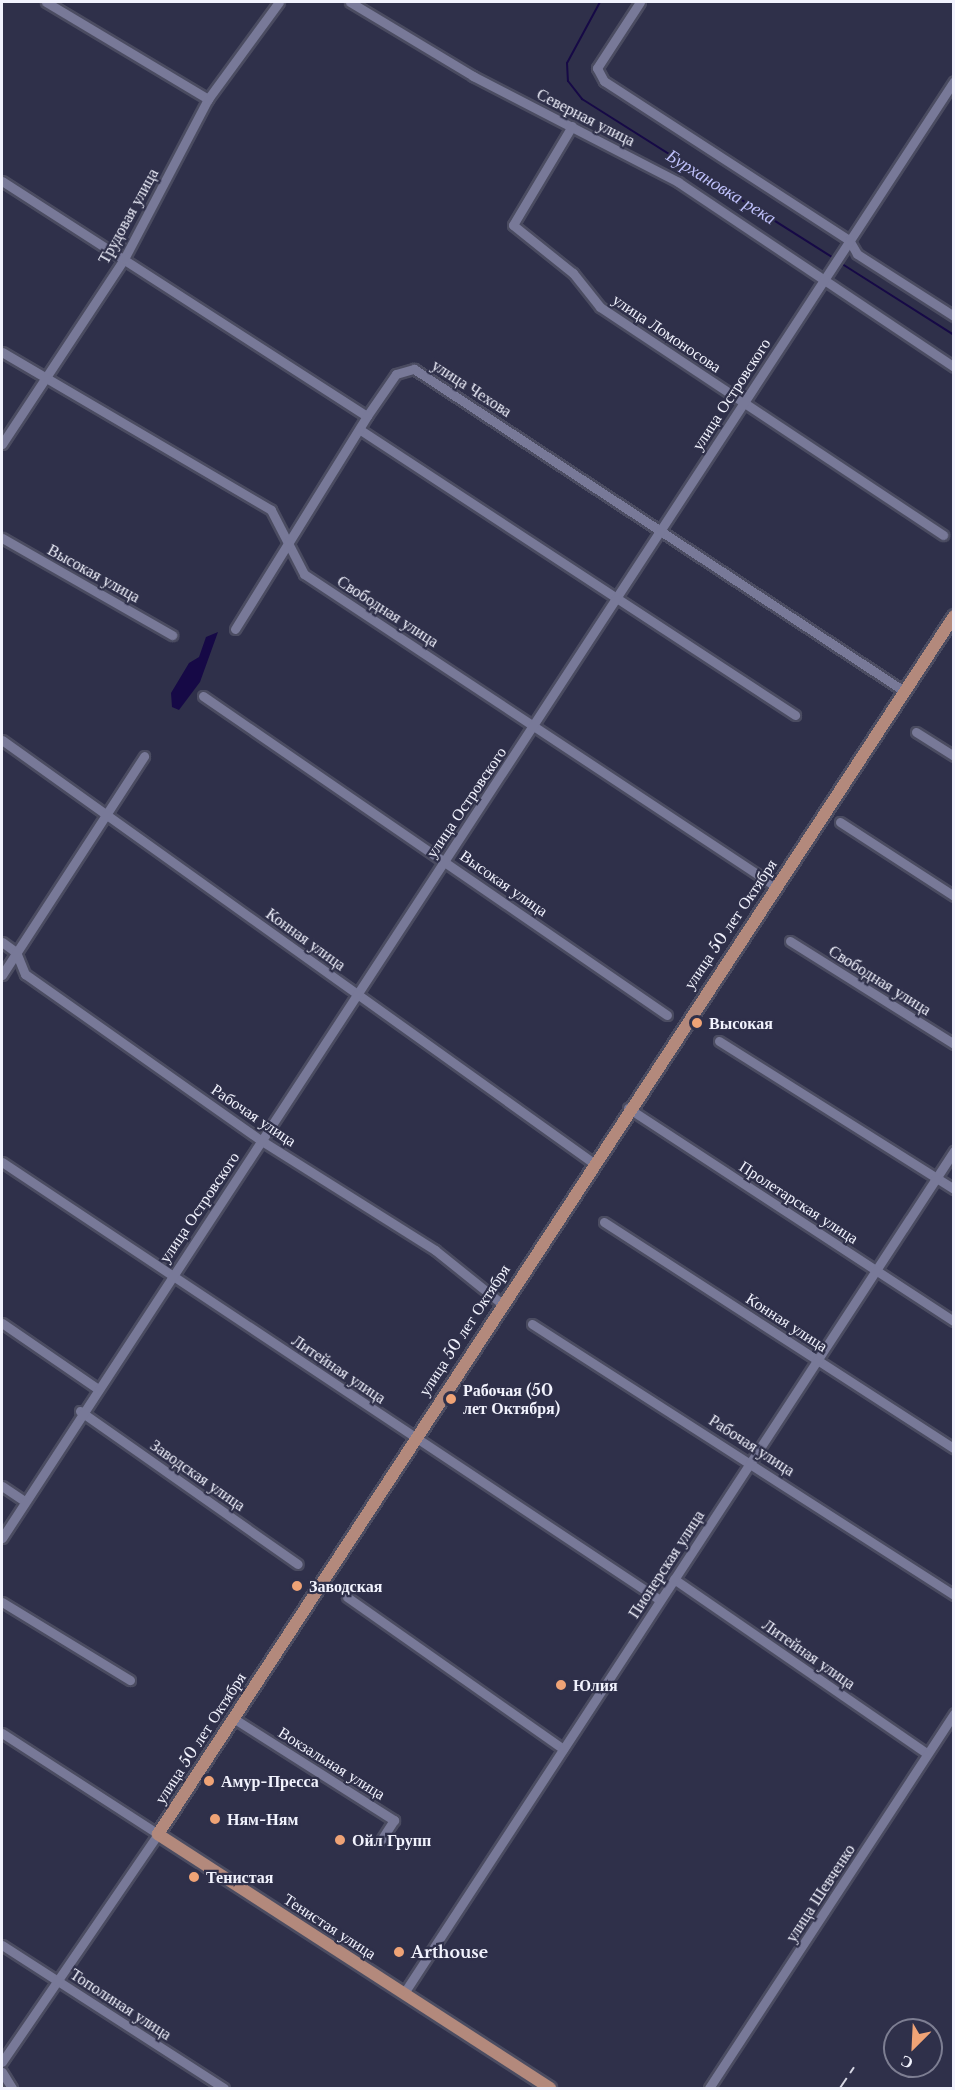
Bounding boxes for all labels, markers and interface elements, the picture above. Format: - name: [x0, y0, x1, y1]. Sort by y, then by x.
- street label: Северная улица: [534, 84, 638, 150]
- water label: Бурхановка река: [662, 145, 780, 229]
- street label: Трудовая улица: [94, 165, 162, 267]
- street label: улица Ломоносова: [609, 290, 725, 376]
- street label: улица Островского: [688, 334, 774, 454]
- street label: улица Чехова: [429, 355, 515, 421]
- street label: Высокая улица: [44, 540, 144, 606]
- street label: Свободная улица: [334, 571, 442, 651]
- street label: улица Островского: [422, 743, 510, 861]
- street label: Высокая улица: [456, 846, 552, 920]
- street label: улица 50 лет Октября: [679, 855, 781, 993]
- street label: Конная улица: [263, 904, 349, 974]
- street label: Свободная улица: [825, 941, 935, 1019]
- place label: Высокая: [709, 1013, 773, 1033]
- marker: Высокая: [690, 1016, 704, 1030]
- street label: Рабочая улица: [208, 1080, 300, 1150]
- street label: улица Островского: [155, 1148, 243, 1266]
- street label: Пролетарская улица: [736, 1156, 862, 1248]
- street label: улица 50 лет Октября: [414, 1261, 514, 1399]
- street label: Конная улица: [743, 1288, 831, 1356]
- street label: Литейная улица: [288, 1331, 390, 1407]
- place label: Рабочая (50 лет Октября): [463, 1380, 560, 1418]
- marker: Рабочая (50 лет Октября): [444, 1392, 458, 1406]
- street label: Рабочая улица: [706, 1410, 798, 1480]
- street label: Заводская улица: [147, 1435, 249, 1515]
- street label: Пионерская улица: [624, 1506, 708, 1622]
- place label: Заводская: [309, 1576, 382, 1596]
- marker: Заводская: [290, 1579, 304, 1593]
- street label: Литейная улица: [759, 1615, 859, 1693]
- street label: улица 50 лет Октября: [150, 1669, 250, 1807]
- place label: Юлия: [573, 1675, 618, 1695]
- marker: Юлия: [554, 1678, 568, 1692]
- street label: Вокзальная улица: [275, 1722, 389, 1804]
- place label: Амур-Пресса: [221, 1771, 319, 1791]
- marker: Амур-Пресса: [202, 1774, 216, 1788]
- place label: Ням-Ням: [227, 1809, 298, 1829]
- marker: Ням-Ням: [208, 1812, 222, 1826]
- place label: Ойл Групп: [352, 1830, 431, 1850]
- marker: Ойл Групп: [333, 1833, 347, 1847]
- street label: улица Шевченко: [781, 1840, 859, 1946]
- place label: Тенистая: [206, 1867, 273, 1887]
- marker: Тенистая: [187, 1870, 201, 1884]
- street label: Тенистая улица: [280, 1889, 380, 1963]
- place label: Arthouse: [411, 1942, 488, 1962]
- marker: Arthouse: [392, 1945, 406, 1959]
- street label: Тополиная улица: [67, 1964, 175, 2044]
- north arrow: [883, 2018, 943, 2078]
- text: С: [897, 2051, 916, 2074]

